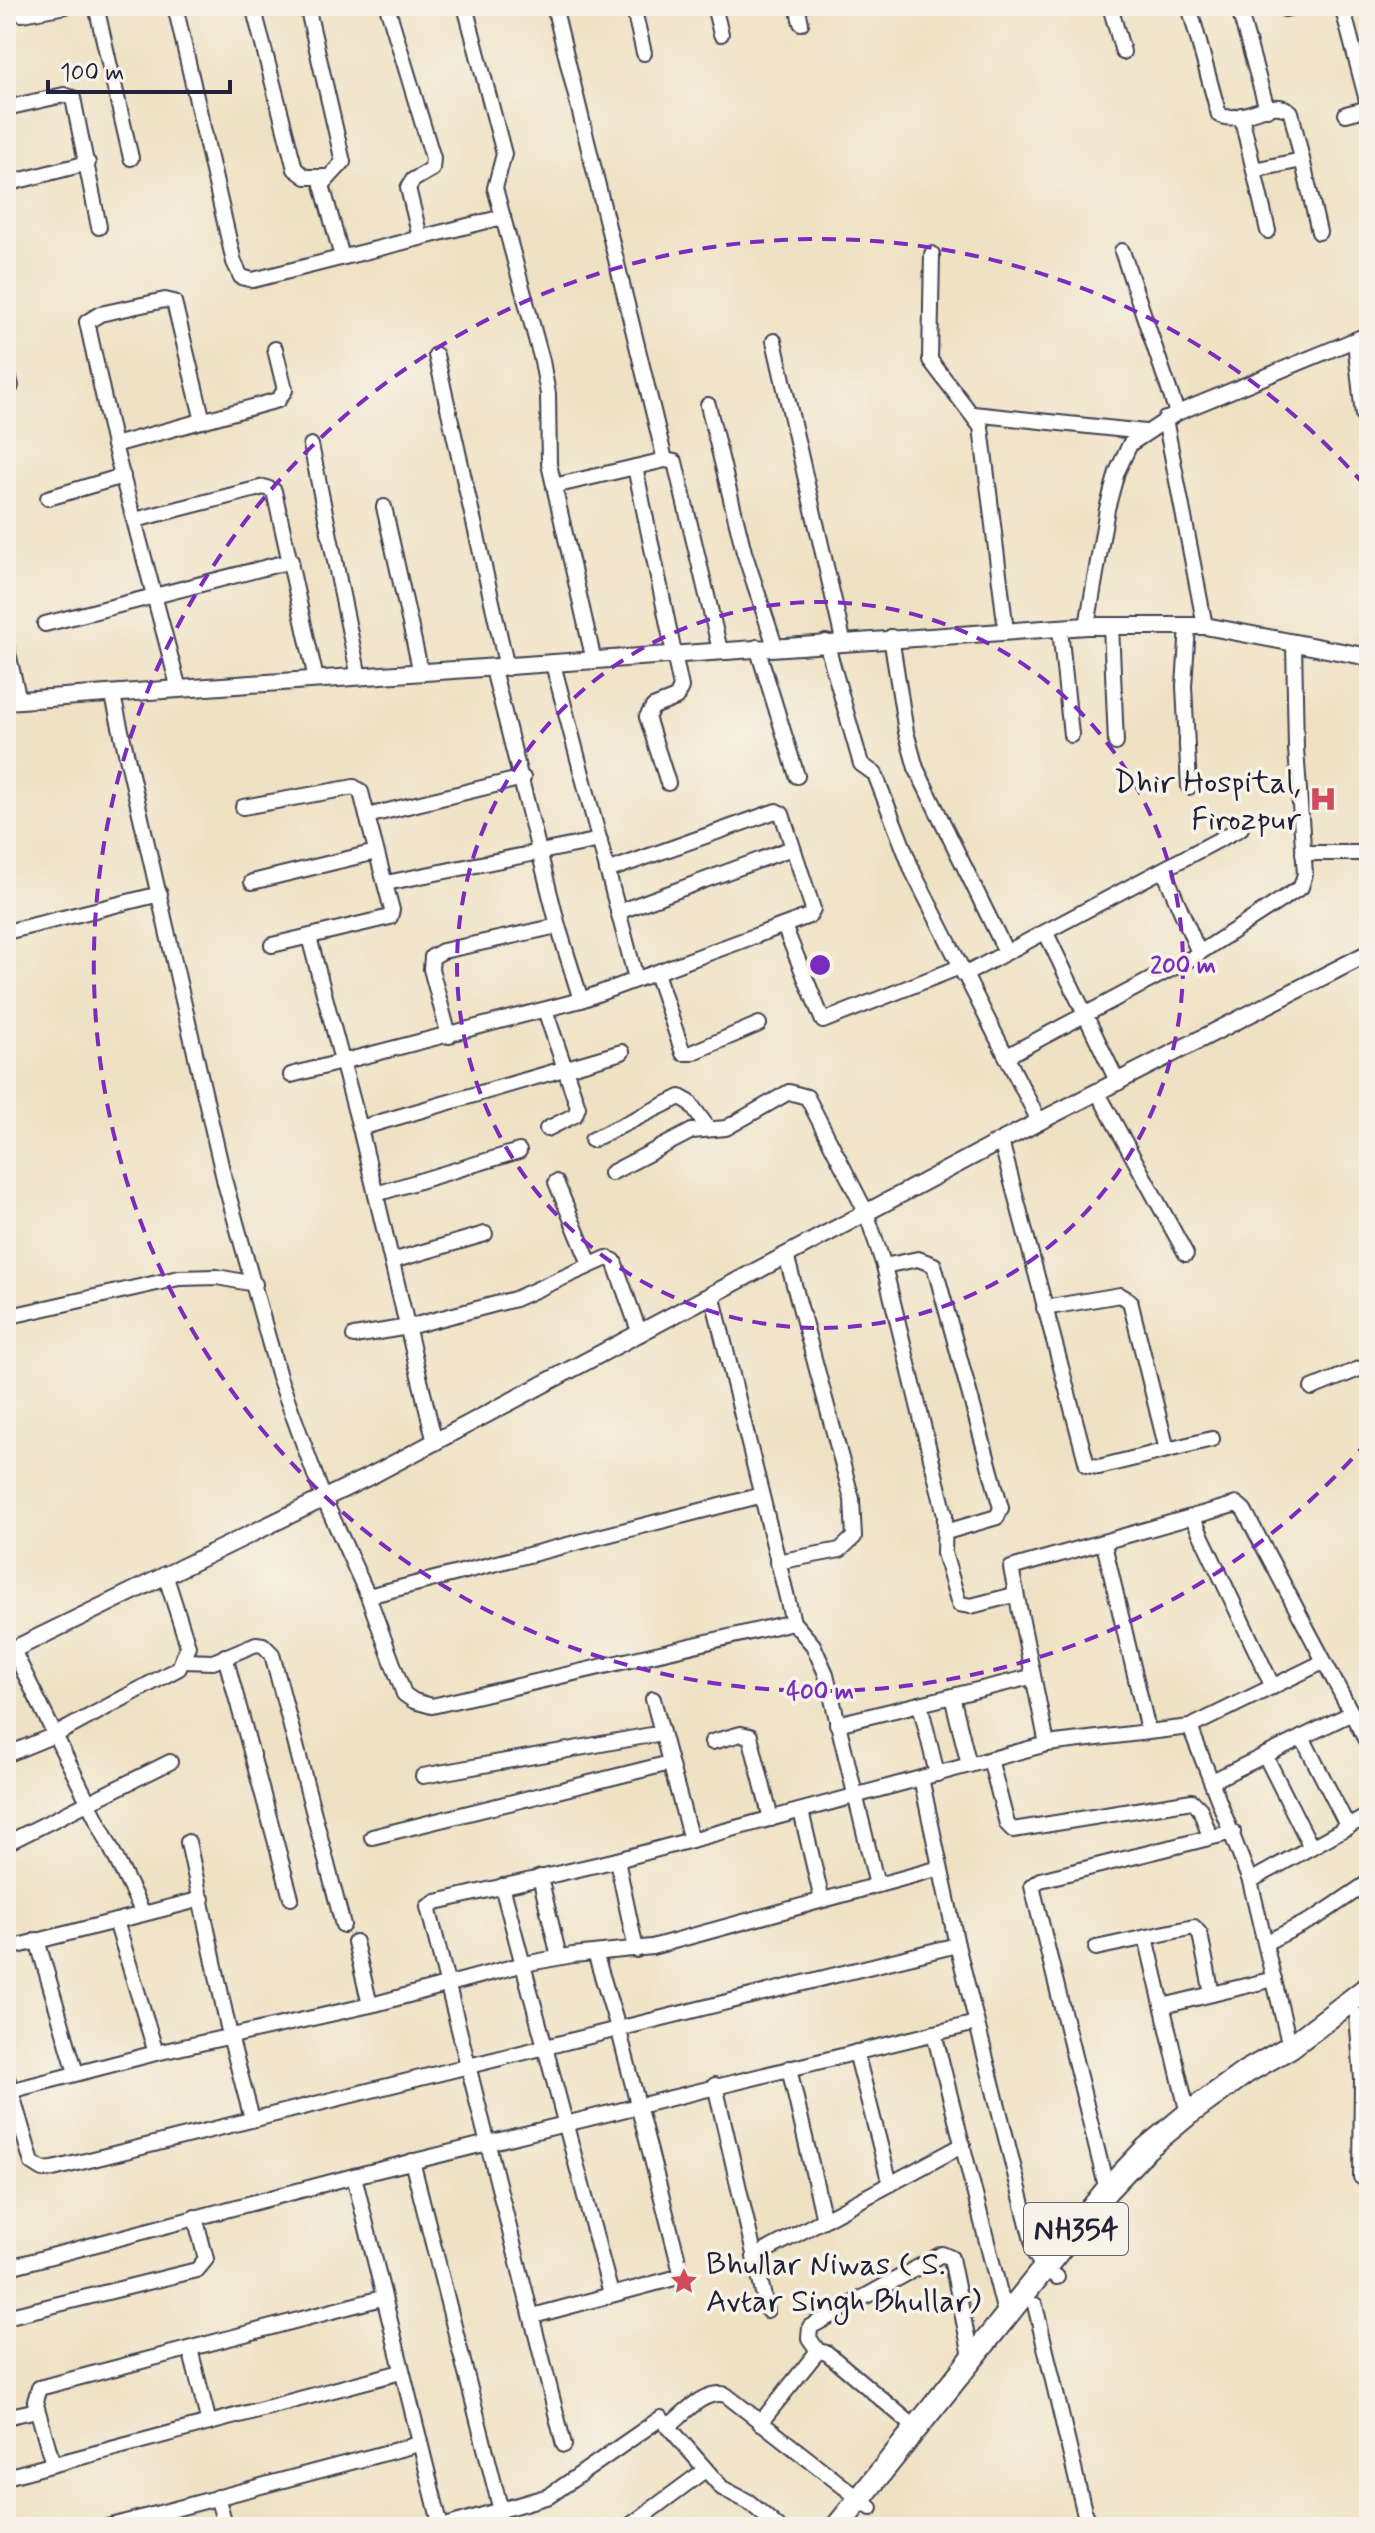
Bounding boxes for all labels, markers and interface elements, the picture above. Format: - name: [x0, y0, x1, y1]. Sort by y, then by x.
- scale bar: [48, 44, 230, 94]
- text: 100 m: [60, 58, 124, 89]
- place label: Dhir Hospital, Firozpur: [1114, 762, 1301, 841]
- hospital icon: Dhir Hospital, Firozpur: [1308, 784, 1338, 814]
- centre of rings: [806, 951, 834, 979]
- text: 200 m: [1150, 951, 1216, 982]
- text: 400 m: [786, 1677, 854, 1708]
- road number: NH354: [1024, 2203, 1128, 2255]
- place label: Bhullar Niwas ( S. Avtar Singh Bhullar): [706, 2244, 981, 2325]
- place icon: Bhullar Niwas ( S. Avtar Singh Bhullar): [669, 2266, 699, 2296]

